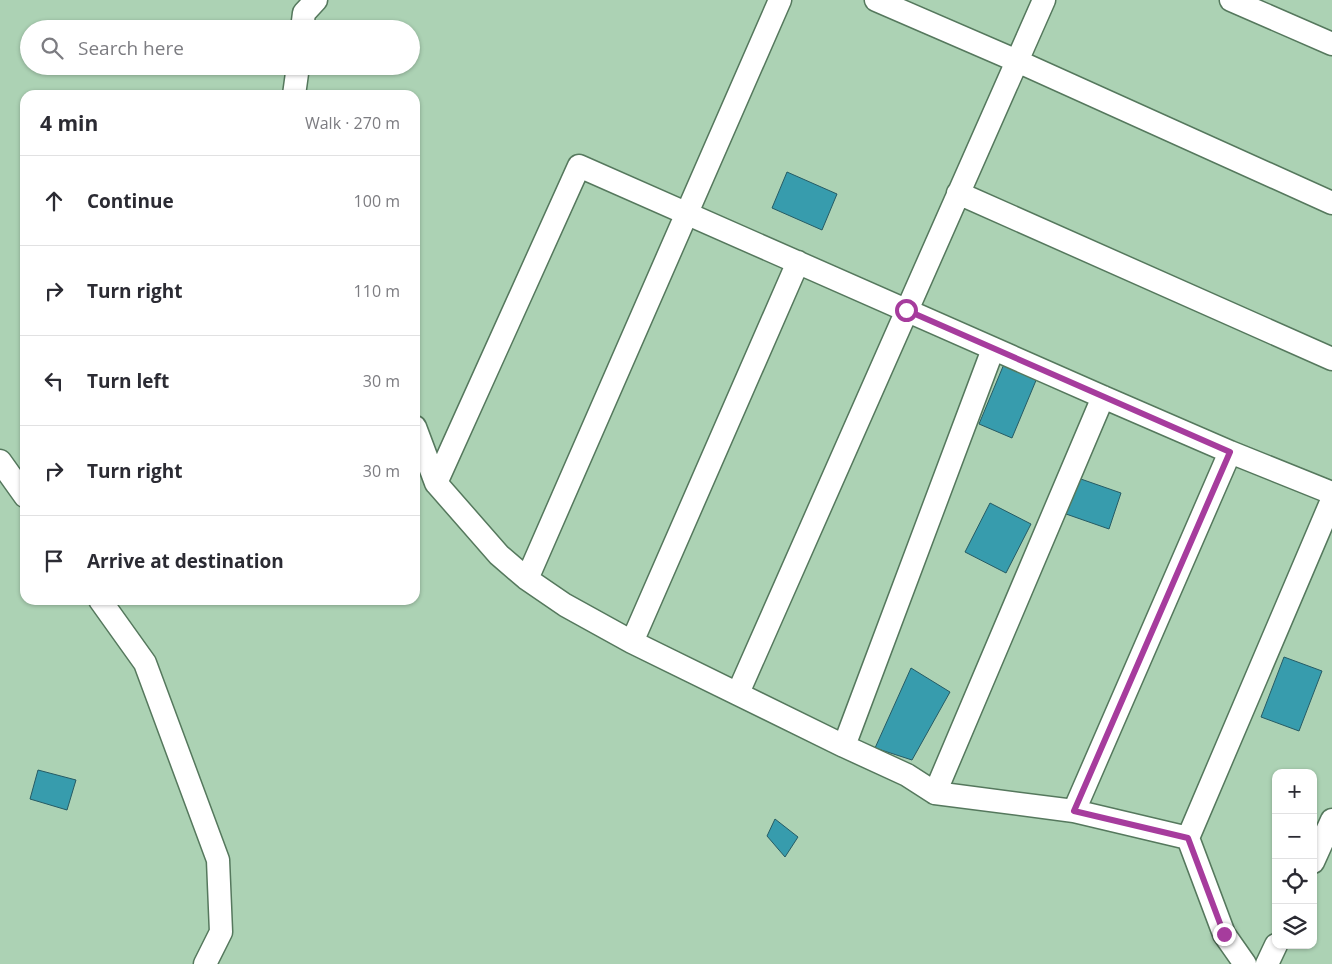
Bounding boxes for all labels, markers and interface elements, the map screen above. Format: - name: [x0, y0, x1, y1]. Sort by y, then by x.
- search box: [20, 20, 420, 75]
- icon: search: [38, 34, 66, 62]
- text: Search here: [78, 35, 184, 61]
- text: 4 min: [40, 109, 98, 137]
- text: Walk · 270 m: [305, 112, 400, 134]
- icon: ahead: [40, 187, 68, 215]
- text: Continue: [87, 188, 174, 214]
- text: 100 m: [354, 190, 400, 212]
- icon: right: [40, 277, 68, 305]
- text: Turn right: [87, 278, 182, 304]
- text: 110 m: [354, 280, 400, 302]
- route start: [895, 299, 918, 322]
- icon: left: [40, 367, 68, 395]
- text: Turn left: [87, 368, 169, 394]
- text: 30 m: [363, 370, 400, 392]
- icon: right: [40, 457, 68, 485]
- text: Turn right: [87, 458, 182, 484]
- text: 30 m: [363, 460, 400, 482]
- icon: arrive: [40, 547, 68, 575]
- text: Arrive at destination: [87, 548, 284, 574]
- map controls: [1272, 769, 1317, 949]
- button: +: [1272, 769, 1317, 814]
- button: −: [1272, 814, 1317, 859]
- button: locate: [1272, 859, 1317, 904]
- button: layers: [1272, 904, 1317, 949]
- route end: [1213, 923, 1236, 946]

